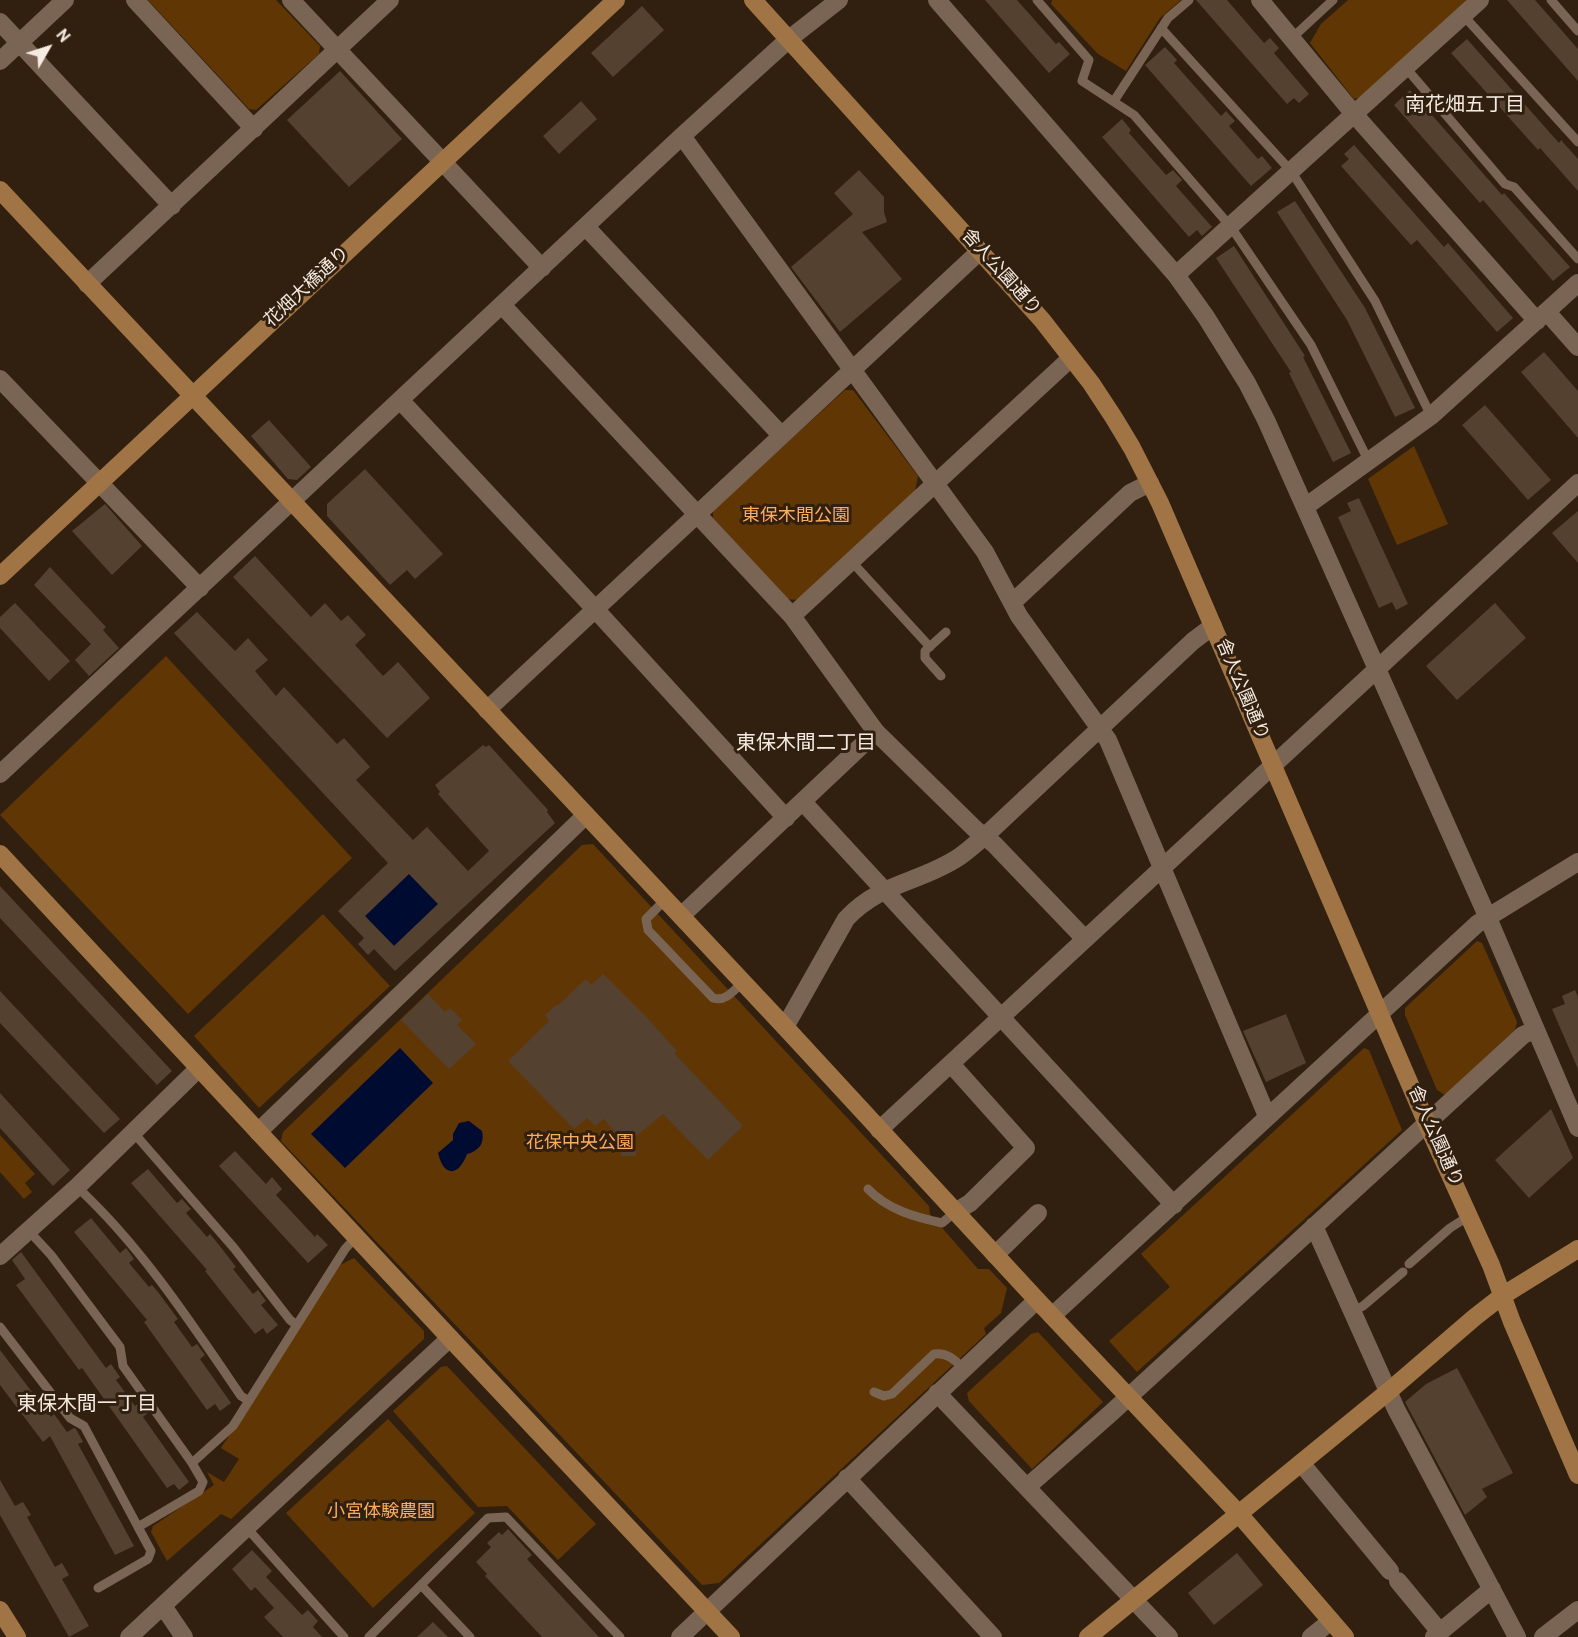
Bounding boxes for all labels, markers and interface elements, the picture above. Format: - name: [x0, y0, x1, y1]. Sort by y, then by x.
- north arrow: [18, 18, 78, 78]
- text: N: [51, 26, 73, 47]
- district label: 南花畑五丁目: [1405, 95, 1525, 119]
- street label: 舎人公園通り: [956, 226, 1044, 320]
- street label: 花畑大橋通り: [261, 243, 355, 333]
- park label: 東保木間公園: [742, 506, 850, 528]
- street label: 舎人公園通り: [1210, 636, 1272, 744]
- district label: 東保木間二丁目: [736, 733, 876, 757]
- street label: 舎人公園通り: [1402, 1083, 1466, 1191]
- park label: 花保中央公園: [526, 1133, 634, 1155]
- district label: 東保木間一丁目: [17, 1394, 157, 1418]
- park label: 小宮体験農園: [327, 1502, 435, 1524]

